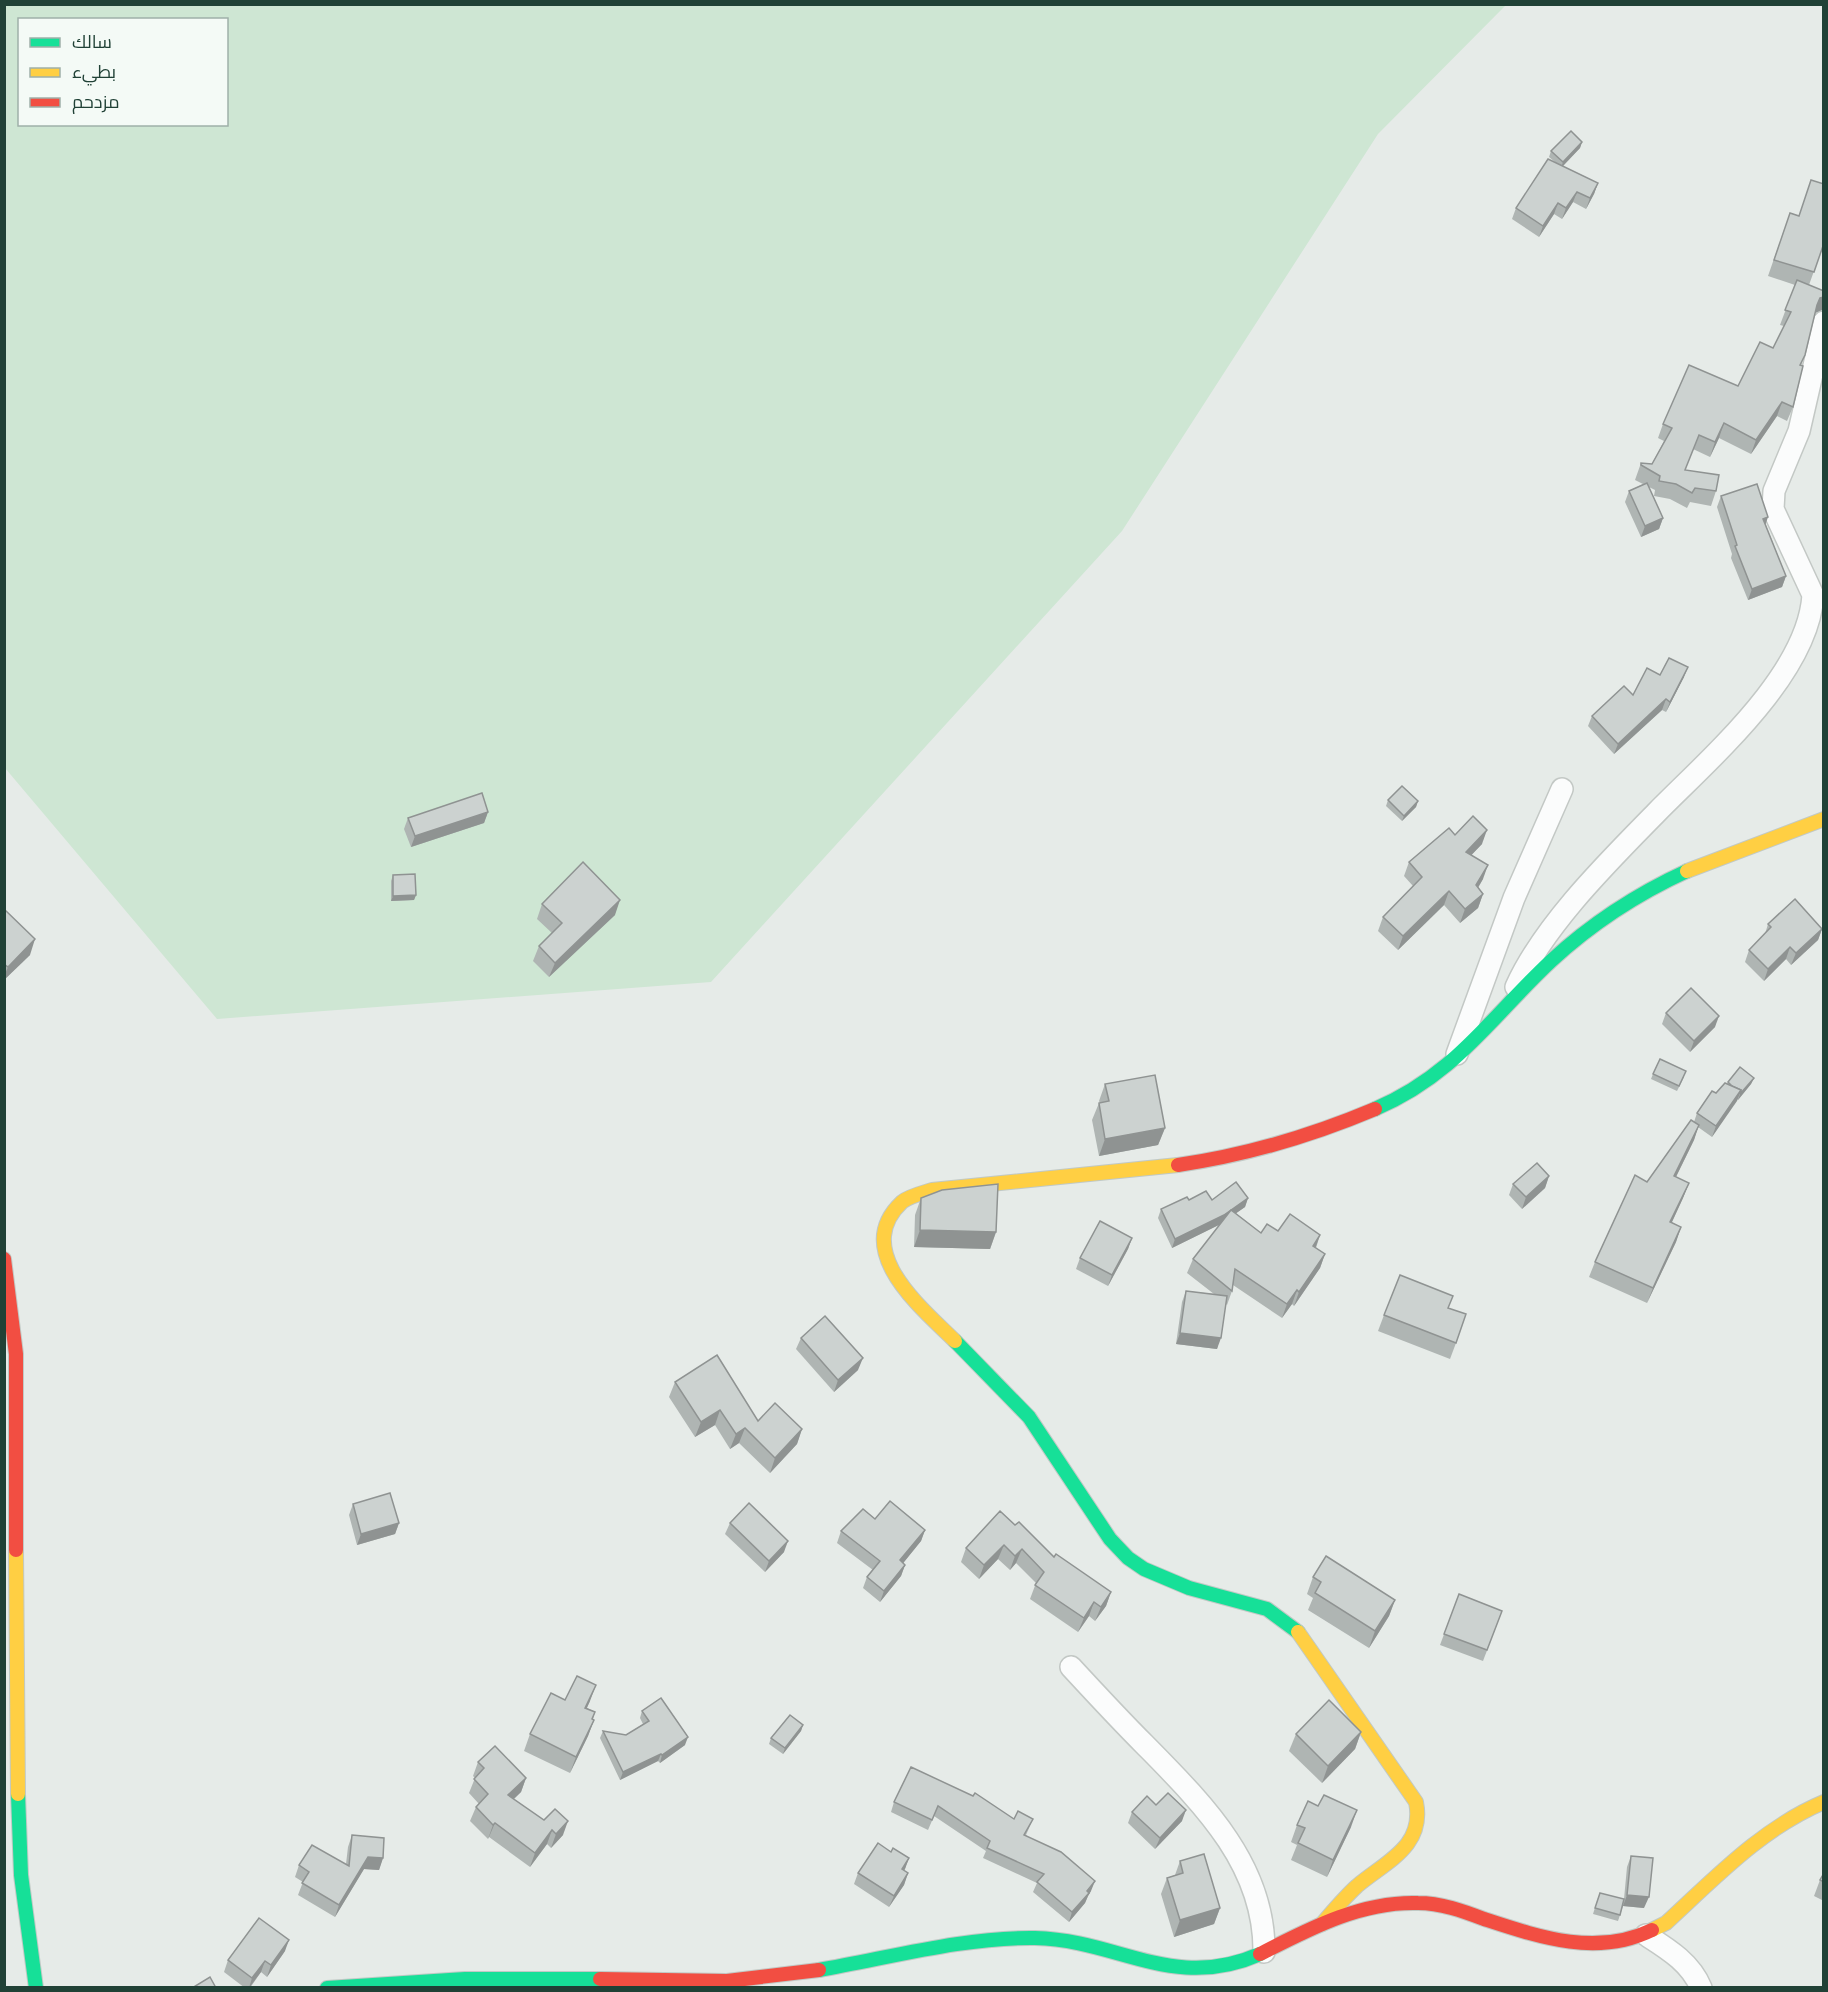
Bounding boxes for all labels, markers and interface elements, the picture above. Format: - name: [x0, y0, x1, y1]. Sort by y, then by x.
- legend: [18, 18, 228, 126]
- text: سالك: [72, 30, 112, 53]
- text: بطيء: [72, 60, 116, 86]
- text: مزدحم: [72, 90, 120, 114]

